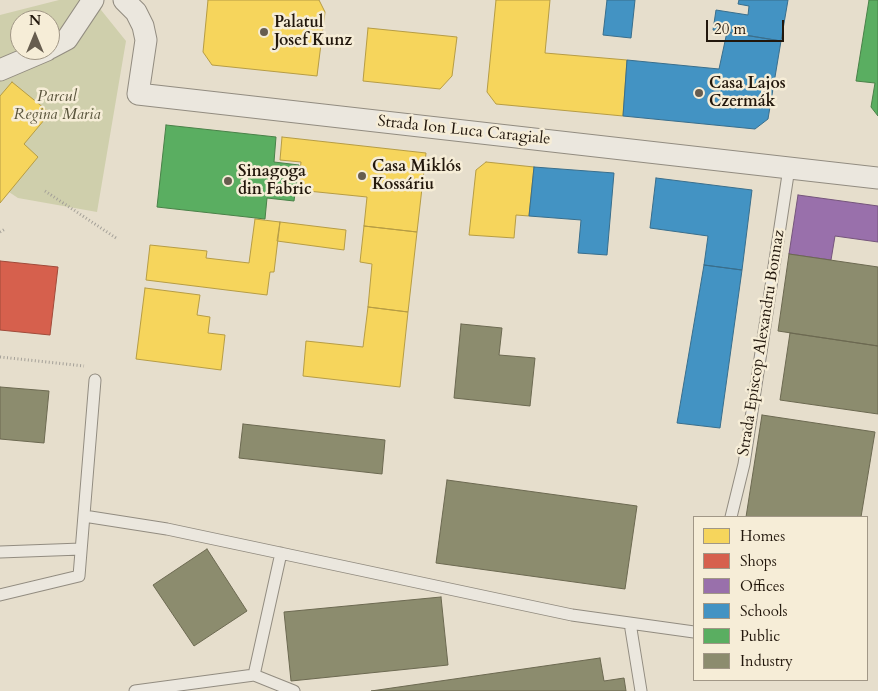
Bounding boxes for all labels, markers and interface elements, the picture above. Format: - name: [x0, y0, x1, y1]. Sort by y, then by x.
- north arrow: [10, 10, 60, 60]
- scale bar: [708, 10, 786, 42]
- text: N: [29, 11, 41, 30]
- place label: Palatul Josef Kunz: [274, 13, 352, 51]
- text: 20 m: [714, 19, 746, 39]
- marker: Palatul Josef Kunz: [258, 26, 270, 38]
- place label: Casa Lajos Czermák: [709, 74, 786, 112]
- park label: Parcul Regina Maria: [13, 87, 101, 125]
- marker: Casa Lajos Czermák: [693, 87, 705, 99]
- street label: Strada Ion Luca Caragiale: [377, 112, 551, 150]
- place label: Casa Miklós Kossáriu: [372, 157, 461, 195]
- place label: Sinagoga din Fabric: [238, 162, 312, 200]
- marker: Casa Miklós Kossáriu: [356, 170, 368, 182]
- marker: Sinagoga din Fabric: [222, 175, 234, 187]
- street label: Strada Episcop Alexandru Bonnaz: [735, 229, 789, 457]
- legend: [693, 516, 868, 681]
- text: Homes: [740, 526, 785, 546]
- text: Shops: [740, 551, 777, 571]
- text: Offices: [740, 576, 785, 596]
- text: Schools: [740, 601, 788, 621]
- text: Public: [740, 626, 780, 646]
- text: Industry: [740, 651, 793, 671]

